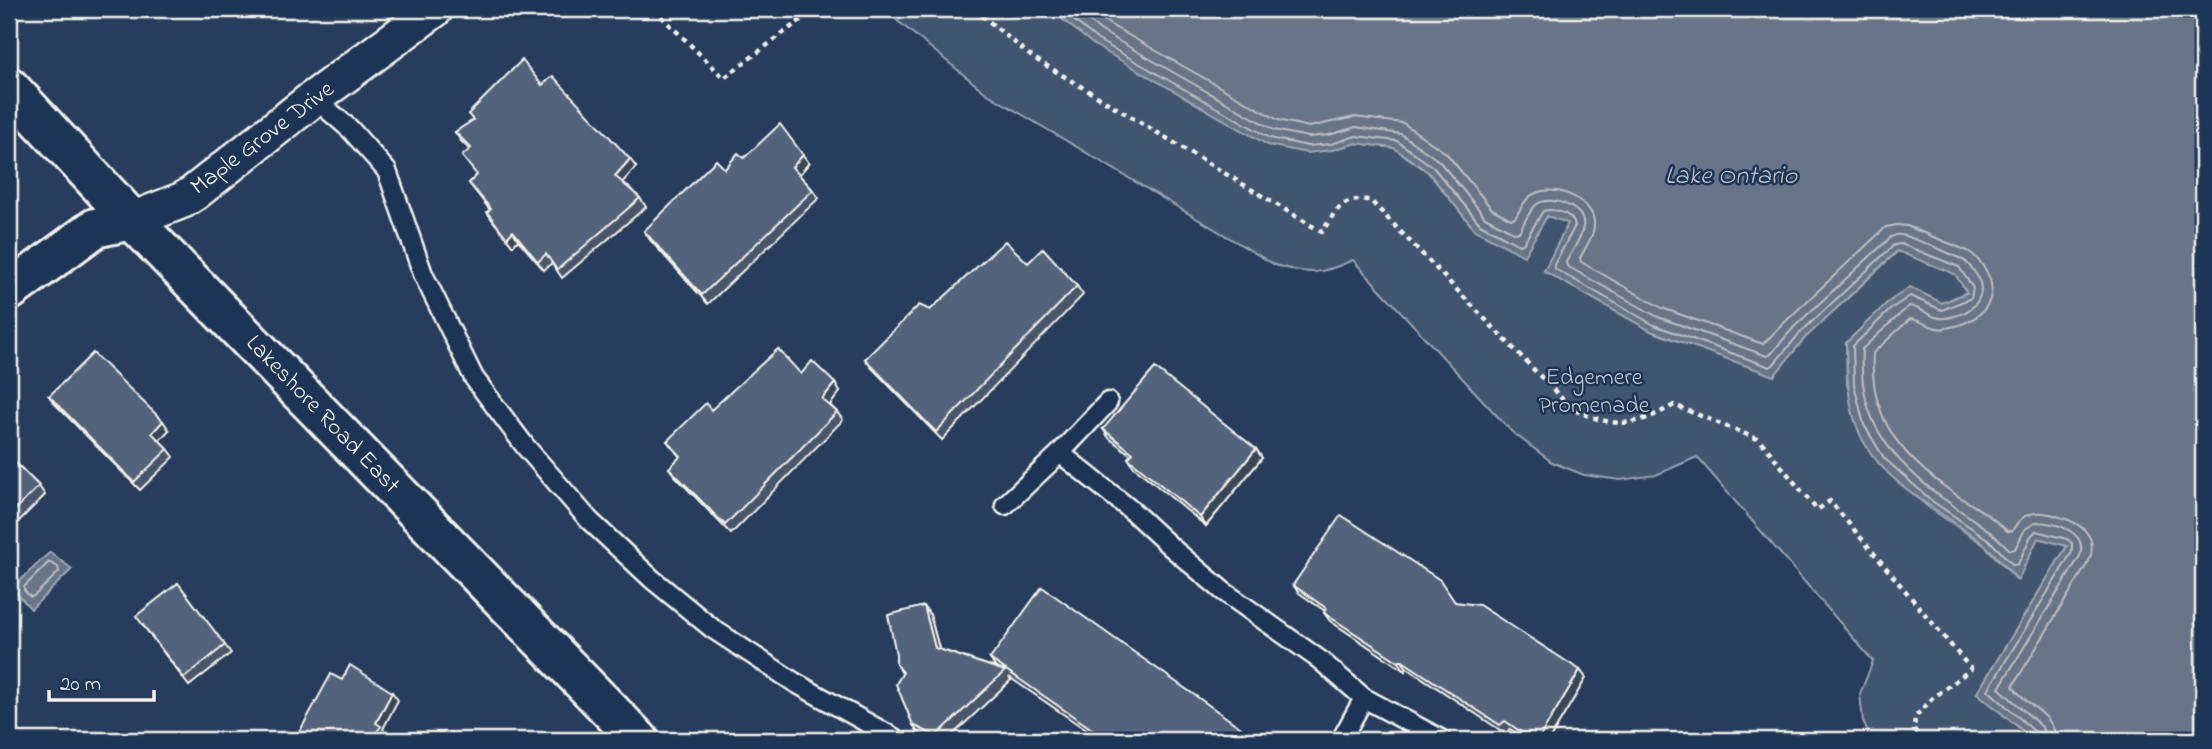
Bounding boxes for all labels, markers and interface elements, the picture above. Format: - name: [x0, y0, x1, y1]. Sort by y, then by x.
- street label: Maple Grove Drive: [184, 73, 343, 205]
- water label: Lake Ontario: [1665, 158, 1799, 196]
- street label: Lakeshore Road East: [237, 328, 407, 502]
- park label: Edgemere Promenade: [1539, 361, 1650, 424]
- scale bar: [49, 658, 154, 702]
- text: 20 m: [60, 670, 101, 700]

